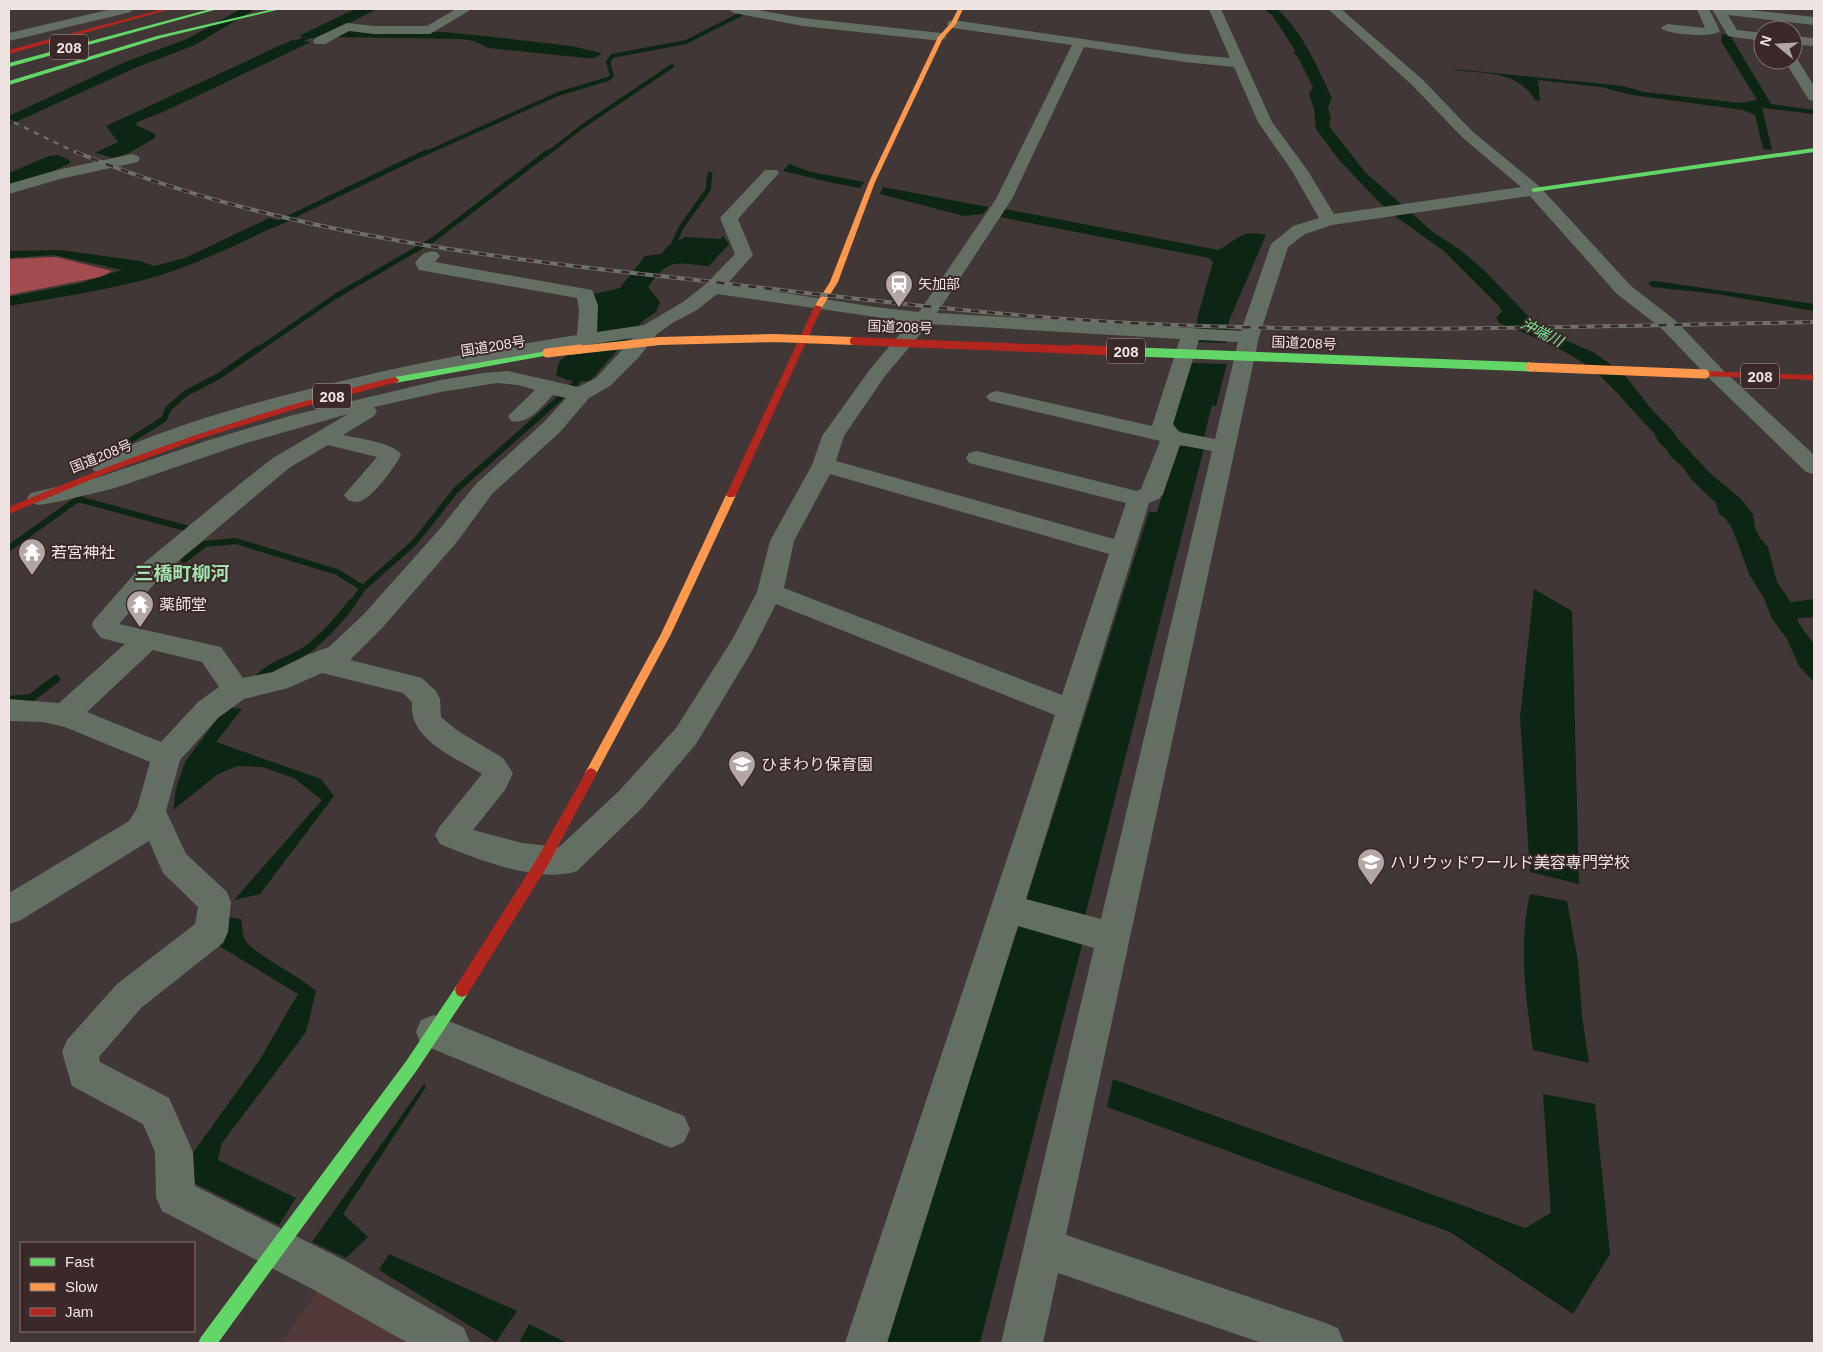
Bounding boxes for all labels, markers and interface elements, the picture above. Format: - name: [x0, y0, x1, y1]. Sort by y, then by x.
- north arrow: [1753, 20, 1803, 70]
- road number: 208: [50, 34, 88, 60]
- text: N: [1756, 34, 1775, 48]
- station icon: 矢加部: [884, 269, 914, 308]
- place label: 矢加部: [918, 276, 960, 292]
- water label: 沖端川: [1518, 314, 1568, 351]
- street label: 国道208号: [867, 318, 933, 336]
- street label: 国道208号: [459, 333, 527, 359]
- street label: 国道208号: [1271, 334, 1337, 352]
- road number: 208: [1107, 338, 1145, 364]
- road number: 208: [1741, 364, 1779, 388]
- road number: 208: [313, 384, 351, 408]
- street label: 国道208号: [68, 436, 134, 476]
- temple icon: 若宮神社: [17, 537, 47, 576]
- place label: 若宮神社: [51, 544, 115, 561]
- district label: 三橋町柳河: [134, 563, 230, 584]
- temple icon: 薬師堂: [125, 589, 155, 628]
- place label: 薬師堂: [159, 596, 207, 613]
- school or university icon: ひまわり保育園: [727, 749, 757, 788]
- place label: ひまわり保育園: [761, 756, 873, 773]
- school or university icon: ハリウッドワールド美容専門学校: [1356, 847, 1386, 886]
- place label: ハリウッドワールド美容専門学校: [1390, 854, 1630, 871]
- legend: [20, 1242, 195, 1332]
- text: Fast: [65, 1253, 95, 1270]
- text: Slow: [65, 1278, 98, 1295]
- text: Jam: [65, 1303, 93, 1320]

